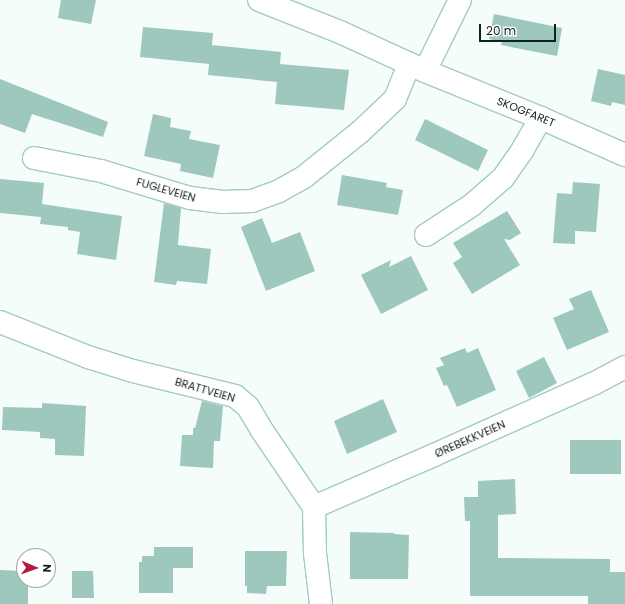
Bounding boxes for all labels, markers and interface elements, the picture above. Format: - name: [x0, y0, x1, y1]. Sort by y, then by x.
- scale bar: [481, 16, 558, 42]
- text: 20 m: [486, 22, 516, 39]
- street label: SKOGFARET: [495, 94, 557, 130]
- street label: FUGLEVEIEN: [135, 175, 197, 205]
- street label: BRATTVEIEN: [173, 375, 237, 405]
- street label: ØREBEKKVEIEN: [433, 418, 507, 460]
- north arrow: [16, 548, 56, 588]
- text: N: [39, 564, 55, 573]

